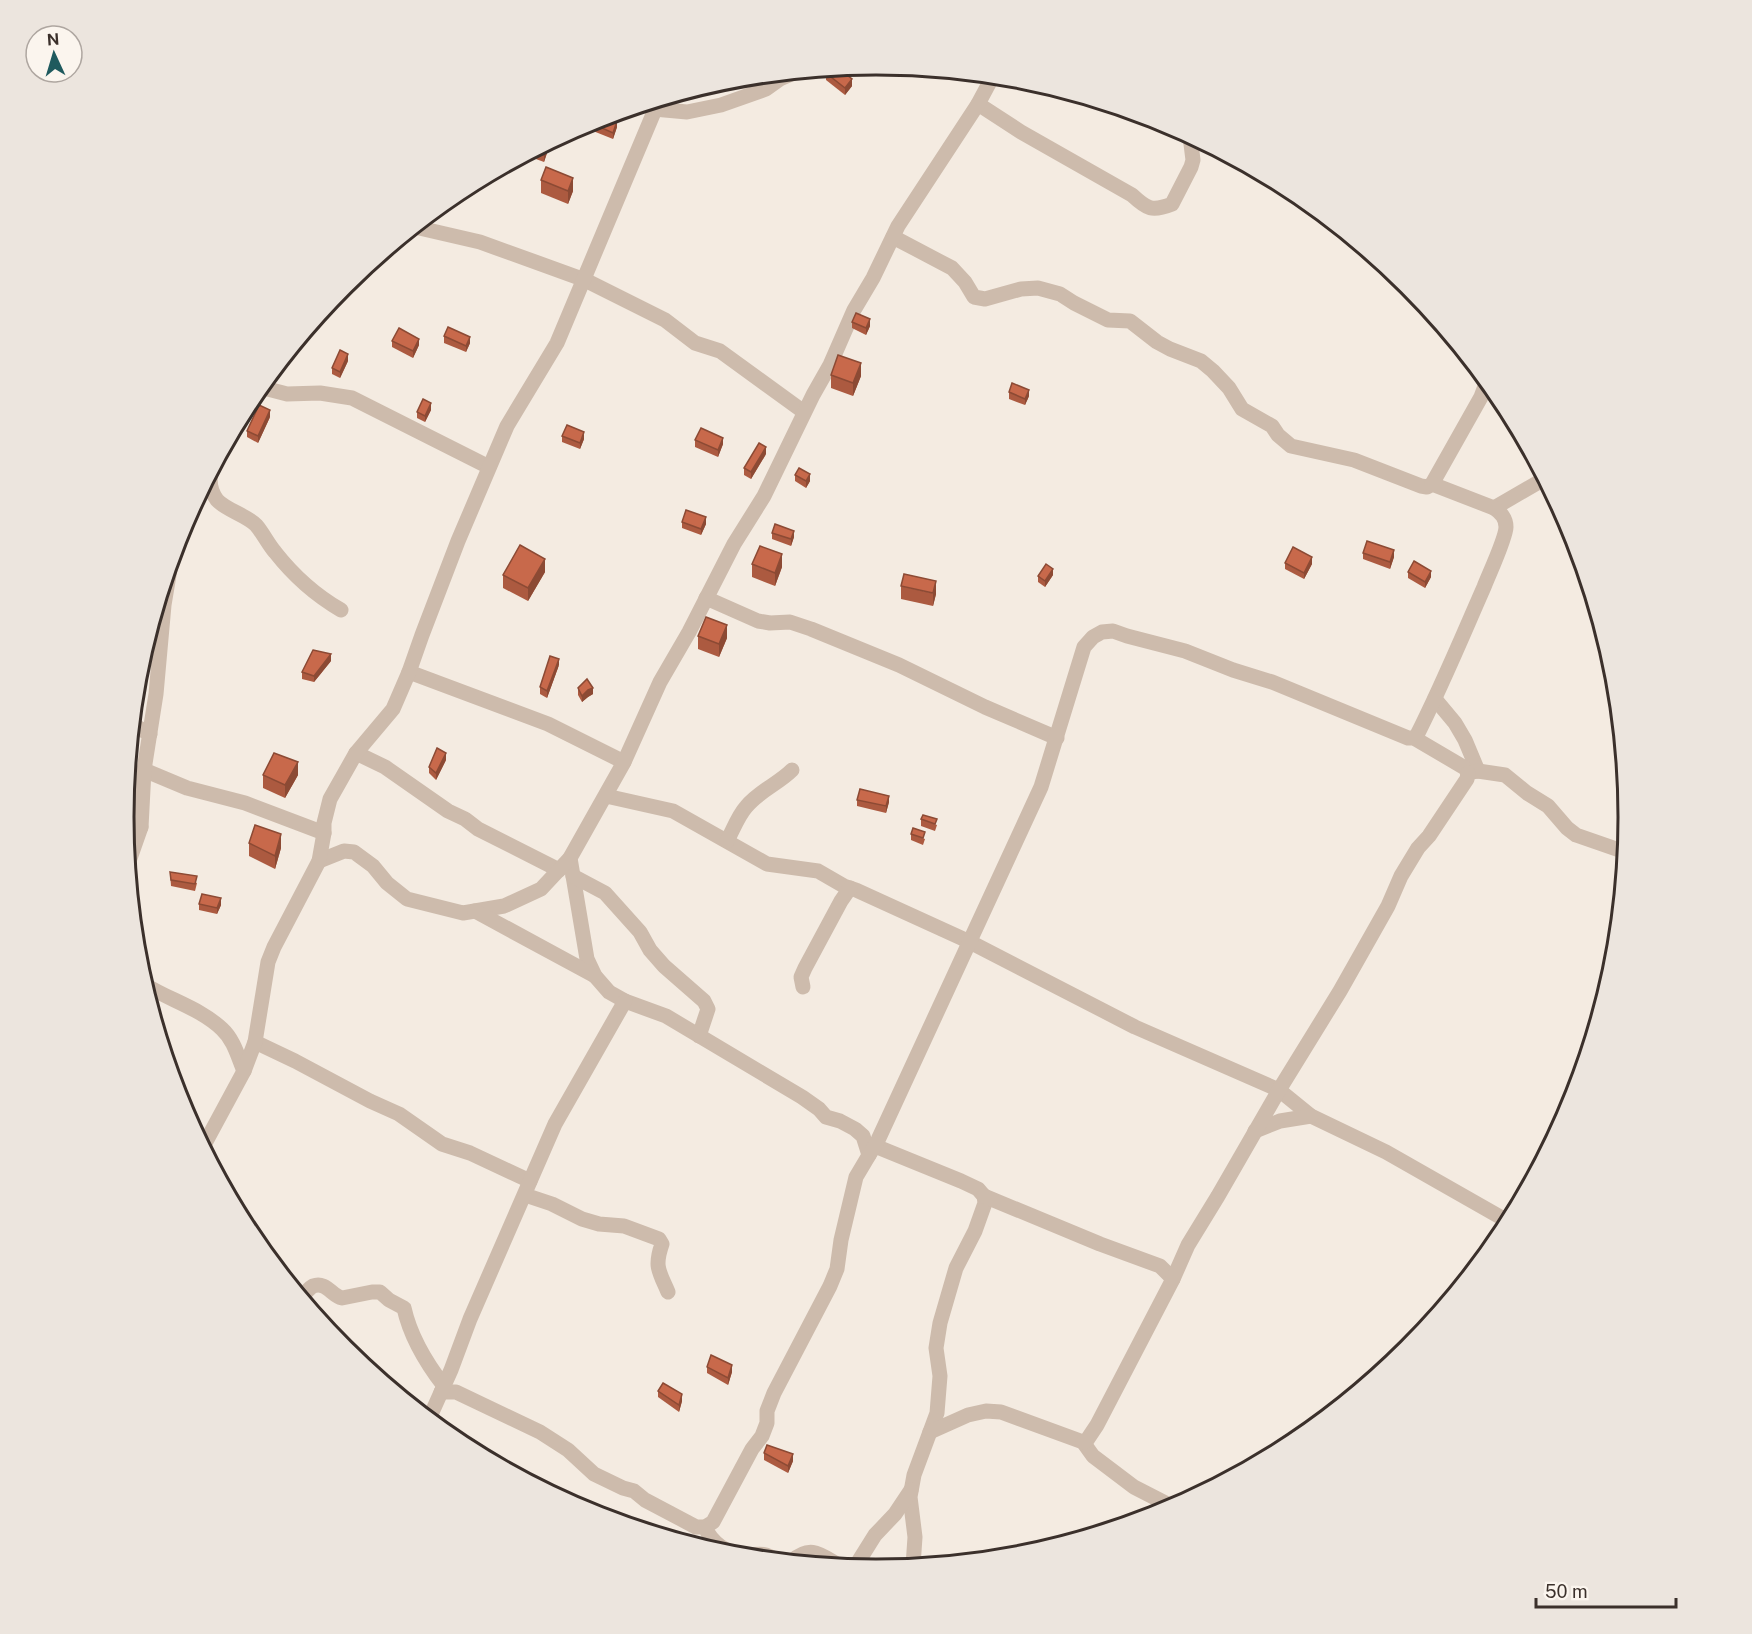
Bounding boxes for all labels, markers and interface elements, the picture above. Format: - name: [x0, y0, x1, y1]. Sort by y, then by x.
- north arrow: [24, 24, 84, 84]
- text: N: [46, 30, 60, 49]
- scale bar: [1536, 1571, 1676, 1609]
- text: 50 m: [1545, 1581, 1588, 1602]

